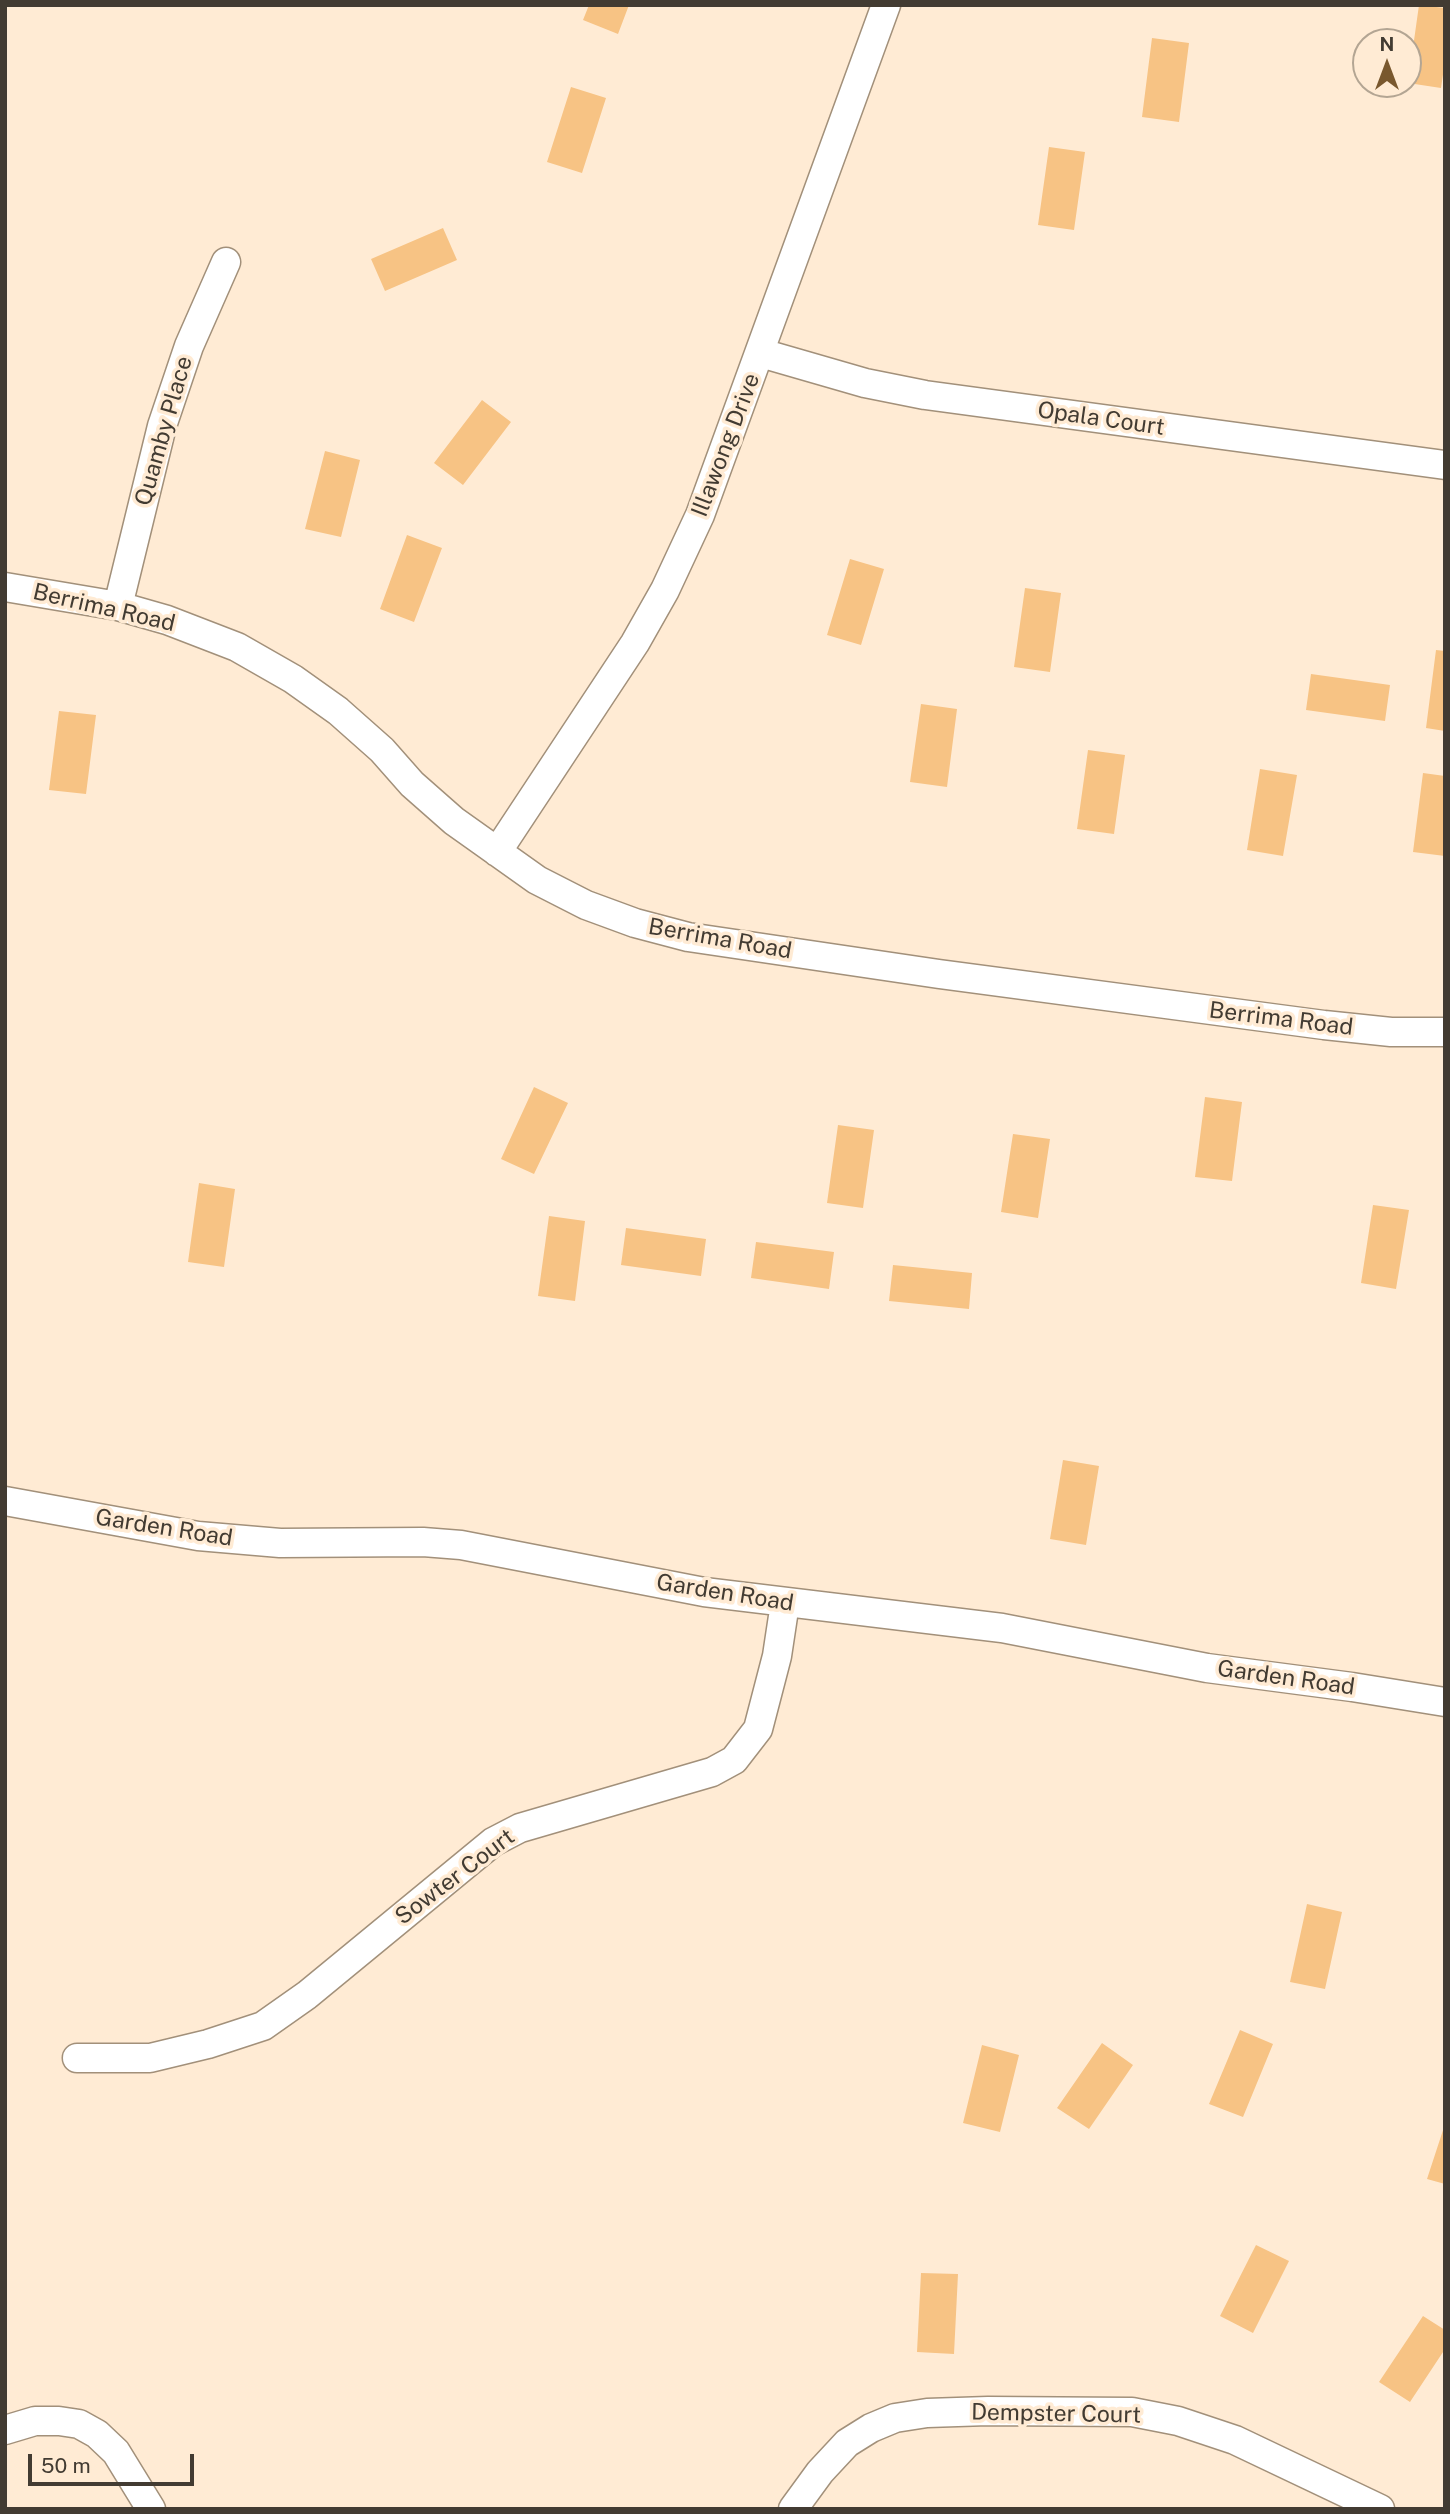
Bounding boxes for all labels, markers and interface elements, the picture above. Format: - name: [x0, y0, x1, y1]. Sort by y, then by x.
- north arrow: [1352, 28, 1422, 98]
- text: N: [1380, 33, 1394, 55]
- street label: Quamby Place: [129, 353, 199, 509]
- street label: Illawong Drive: [686, 369, 766, 521]
- street label: Opala Court: [1036, 396, 1166, 442]
- street label: Berrima Road: [30, 578, 178, 638]
- street label: Berrima Road: [646, 913, 794, 965]
- street label: Berrima Road: [1207, 996, 1355, 1042]
- street label: Garden Road: [93, 1504, 235, 1552]
- street label: Garden Road: [654, 1569, 796, 1617]
- street label: Garden Road: [1216, 1655, 1356, 1701]
- street label: Sowter Court: [390, 1823, 520, 1931]
- street label: Dempster Court: [971, 2399, 1141, 2429]
- scale bar: [32, 2440, 198, 2484]
- text: 50 m: [41, 2453, 91, 2478]

